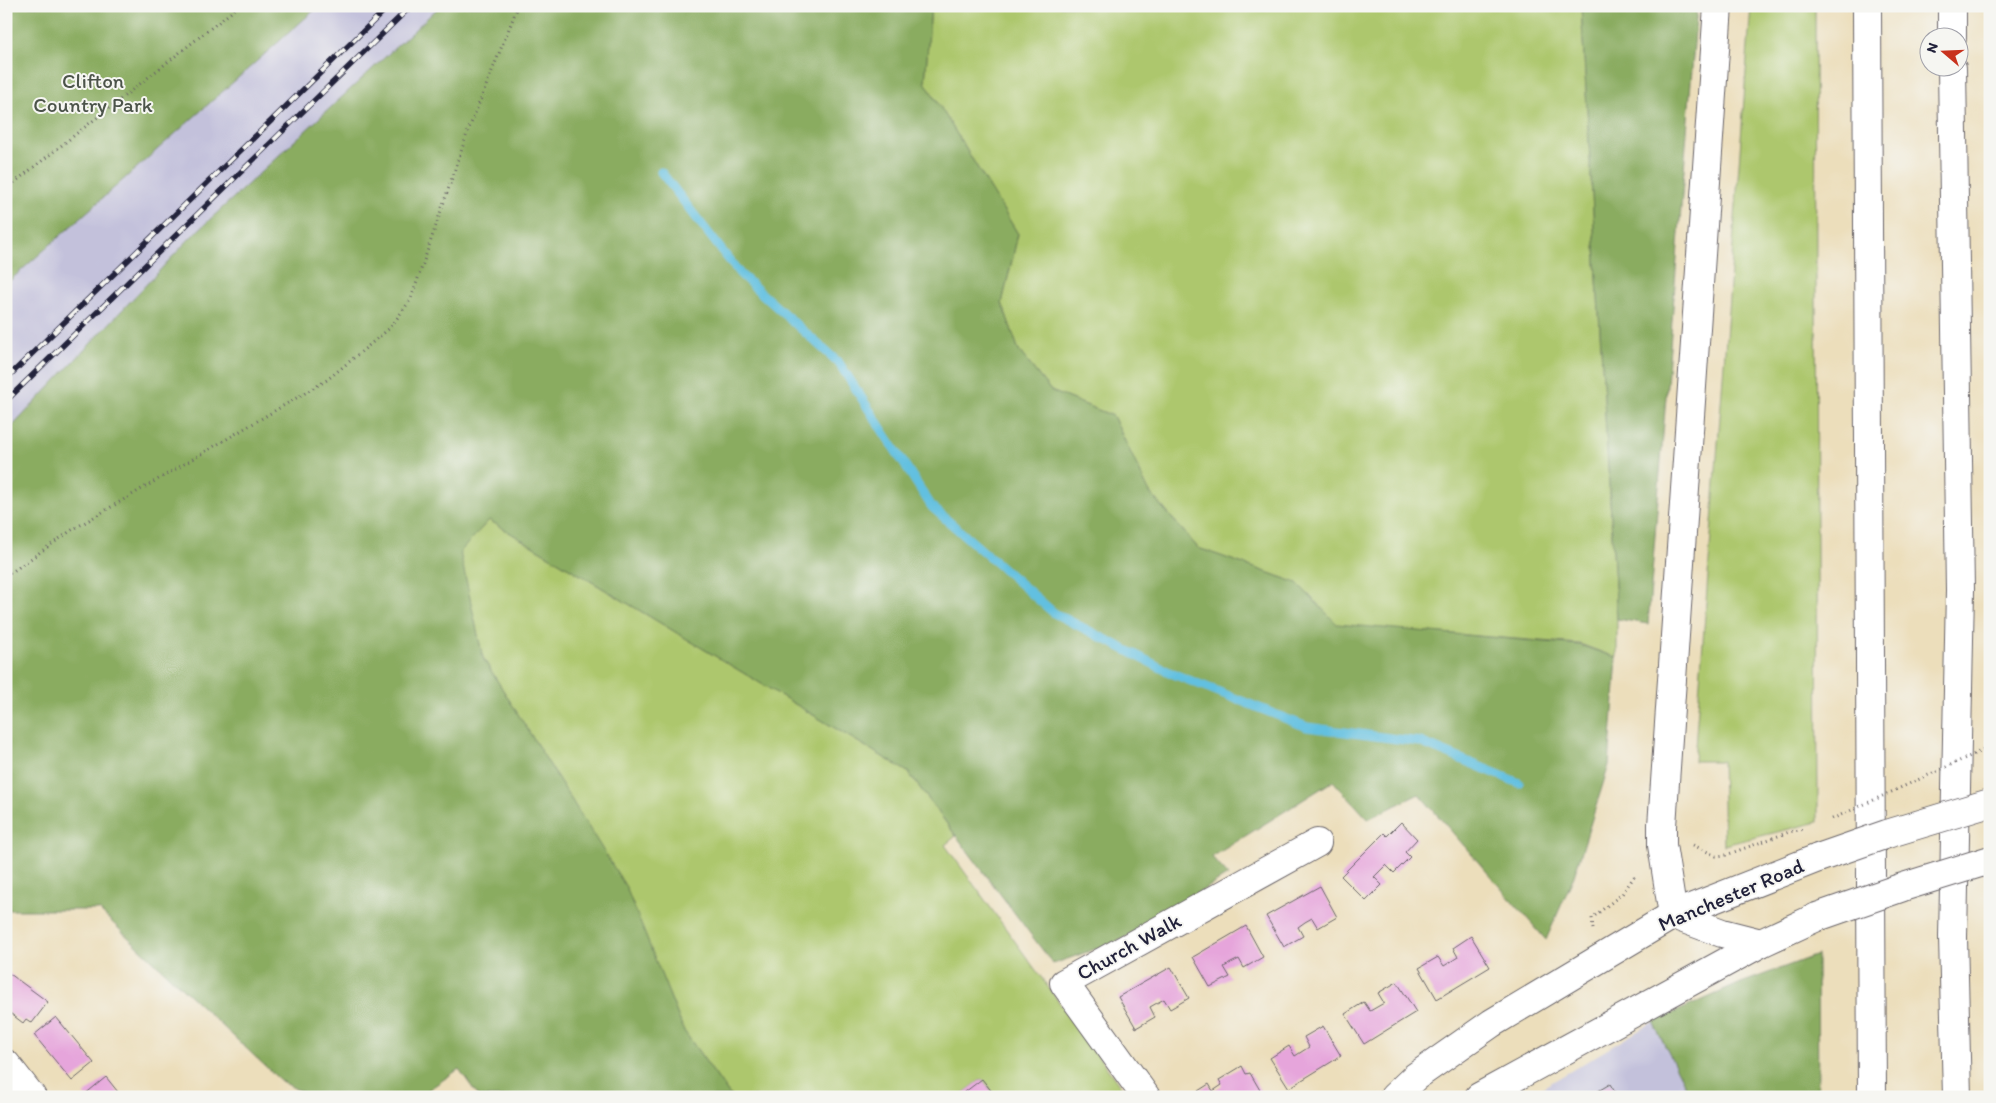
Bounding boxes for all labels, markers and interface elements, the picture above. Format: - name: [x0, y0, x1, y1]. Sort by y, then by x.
- north arrow: [1918, 28, 1968, 78]
- text: N: [1923, 41, 1942, 55]
- park label: Clifton Country Park: [33, 68, 153, 117]
- street label: Manchester Road: [1654, 852, 1808, 936]
- street label: Church Walk: [1072, 908, 1185, 985]

